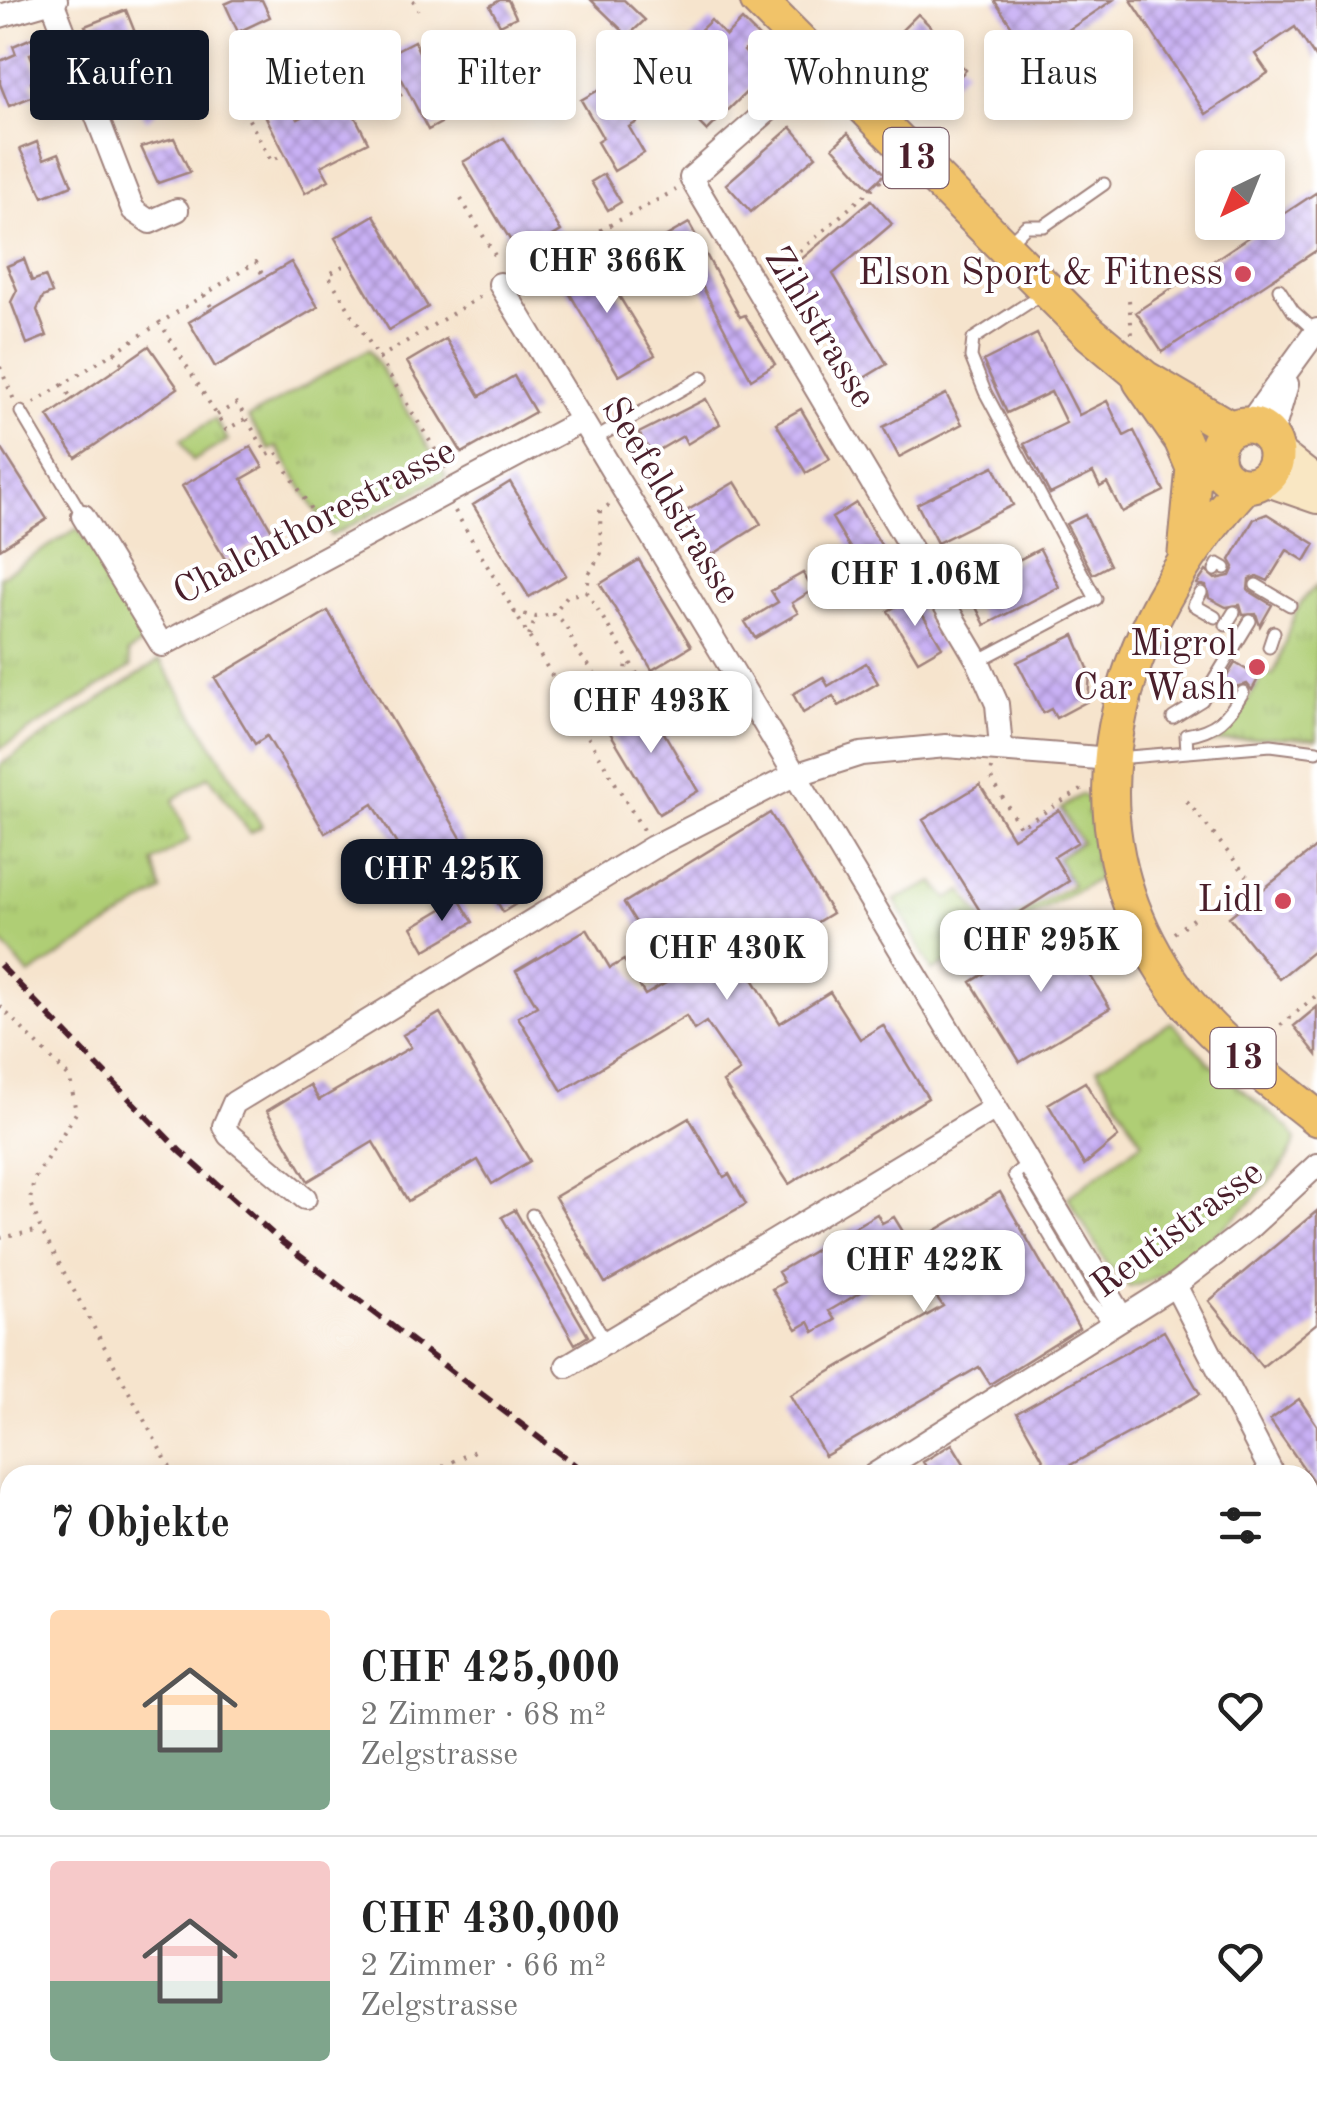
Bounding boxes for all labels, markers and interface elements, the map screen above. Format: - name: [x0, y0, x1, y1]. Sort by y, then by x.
- chip: Kaufen: [30, 30, 209, 120]
- chip: Mieten: [229, 30, 401, 120]
- chip: Filter: [421, 30, 576, 120]
- chip: Neu: [596, 30, 728, 120]
- chip: Wohnung: [748, 30, 964, 120]
- chip: Haus: [984, 30, 1133, 120]
- road number: 13: [884, 128, 948, 188]
- north arrow: [1195, 150, 1285, 240]
- map controls: [1195, 150, 1285, 240]
- pin: CHF 366K: [504, 231, 710, 316]
- street label: Zihlstrasse: [756, 241, 882, 415]
- text: CHF 366K: [528, 247, 686, 279]
- place label: Elson Sport & Fitness: [858, 255, 1223, 293]
- marker: Elson Sport & Fitness: [1232, 263, 1254, 285]
- street label: Seefeldstrasse: [594, 391, 746, 611]
- street label: Chalchthorestrasse: [168, 433, 462, 613]
- pin: CHF 1.06M: [801, 544, 1029, 629]
- text: CHF 1.06M: [829, 560, 1001, 592]
- place label: Migrol Car Wash: [1073, 626, 1237, 708]
- marker: Migrol Car Wash: [1246, 656, 1268, 678]
- pin: CHF 493K: [548, 671, 754, 756]
- text: CHF 493K: [572, 687, 730, 719]
- pin: CHF 425K: [339, 839, 545, 924]
- text: CHF 425K: [363, 855, 521, 887]
- place label: Lidl: [1197, 882, 1263, 920]
- marker: Lidl: [1272, 890, 1294, 912]
- pin: CHF 295K: [938, 910, 1144, 995]
- pin: CHF 430K: [624, 918, 830, 1003]
- text: CHF 295K: [962, 926, 1120, 958]
- text: CHF 430K: [648, 934, 806, 966]
- road number: 13: [1210, 1028, 1276, 1088]
- street label: Reutistrasse: [1085, 1154, 1271, 1306]
- pin: CHF 422K: [821, 1230, 1027, 1315]
- text: CHF 422K: [845, 1246, 1003, 1278]
- icon: filters: [1213, 1498, 1268, 1553]
- text: 7 Objekte: [50, 1504, 230, 1546]
- text: CHF 425,000: [360, 1649, 620, 1691]
- icon: home: [130, 1650, 250, 1770]
- icon: heart: [1213, 1683, 1268, 1738]
- text: 2 Zimmer · 68 m²: [360, 1700, 606, 1732]
- text: Zelgstrasse: [360, 1740, 518, 1772]
- text: CHF 430,000: [360, 1900, 620, 1942]
- icon: home: [130, 1901, 250, 2021]
- icon: heart: [1213, 1934, 1268, 1989]
- text: 2 Zimmer · 66 m²: [360, 1951, 606, 1983]
- text: Zelgstrasse: [360, 1991, 518, 2023]

